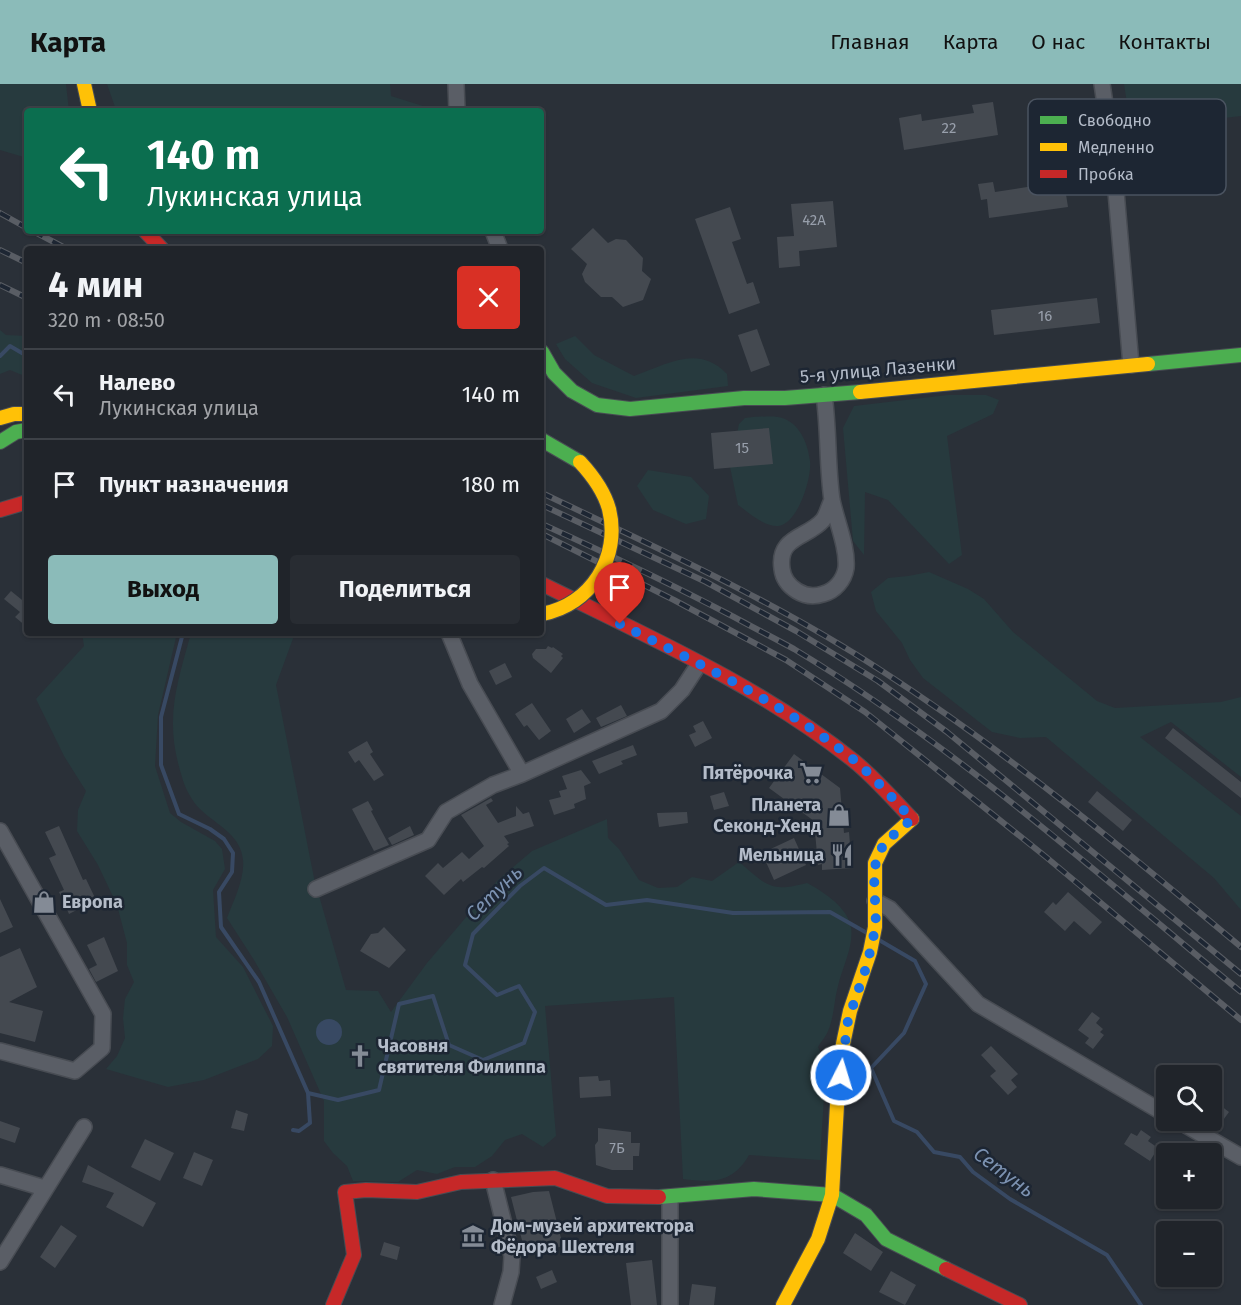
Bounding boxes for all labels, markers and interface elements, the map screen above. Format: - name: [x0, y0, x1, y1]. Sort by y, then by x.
- text: Карта: [30, 26, 106, 59]
- text: Главная: [830, 29, 910, 55]
- text: Карта: [943, 29, 998, 55]
- text: О нас: [1031, 29, 1085, 55]
- text: Контакты: [1118, 29, 1211, 55]
- legend: [1028, 99, 1226, 195]
- text: Свободно: [1078, 111, 1151, 130]
- house number: 22: [942, 119, 956, 137]
- text: 140 m: [147, 130, 260, 180]
- icon: left: [48, 132, 126, 210]
- text: Медленно: [1078, 138, 1154, 157]
- text: Пробка: [1078, 165, 1134, 184]
- text: Лукинская улица: [147, 181, 363, 213]
- house number: 42А: [802, 211, 826, 229]
- text: 4 мин: [48, 263, 143, 307]
- button: close: [457, 266, 520, 329]
- house number: 16: [1038, 307, 1052, 325]
- text: 320 m · 08:50: [48, 308, 165, 332]
- street label: 5-я улица Лазенки: [799, 352, 957, 388]
- text: Налево: [99, 369, 175, 396]
- icon: left: [48, 378, 81, 411]
- text: 140 m: [462, 381, 520, 408]
- text: Лукинская улица: [99, 396, 259, 420]
- house number: 15: [735, 439, 749, 457]
- icon: arrive: [48, 468, 81, 501]
- text: Пункт назначения: [99, 471, 289, 498]
- text: 180 m: [461, 471, 520, 498]
- button: Выход: [48, 555, 278, 624]
- button: Поделиться: [290, 555, 520, 624]
- pin: [594, 562, 645, 624]
- icon: arrive: [603, 571, 636, 604]
- supermarket icon: Пятёрочка: [798, 760, 824, 786]
- place label: Пятёрочка: [702, 762, 793, 784]
- place label: Планета Секонд-Хенд: [713, 794, 821, 837]
- shop icon: Планета Секонд-Хенд: [826, 802, 852, 828]
- restaurant icon: Мельница: [829, 842, 855, 868]
- place label: Мельница: [739, 844, 824, 866]
- water label: Сетунь: [461, 860, 527, 926]
- shop icon: Европа: [31, 889, 57, 915]
- place label: Европа: [62, 891, 123, 913]
- place label: Часовня святителя Филиппа: [378, 1035, 546, 1078]
- church icon: Часовня святителя Филиппа: [347, 1043, 373, 1069]
- position arrow: [809, 1043, 873, 1107]
- map controls: [1156, 1065, 1222, 1287]
- button: search: [1156, 1065, 1222, 1131]
- house number: 7Б: [609, 1139, 625, 1157]
- water label: Сетунь: [969, 1141, 1039, 1203]
- button: +: [1156, 1143, 1222, 1209]
- place label: Дом-музей архитектора Фёдора Шехтеля: [490, 1215, 694, 1258]
- button: −: [1156, 1221, 1222, 1287]
- museum icon: Дом-музей архитектора Фёдора Шехтеля: [460, 1223, 486, 1249]

